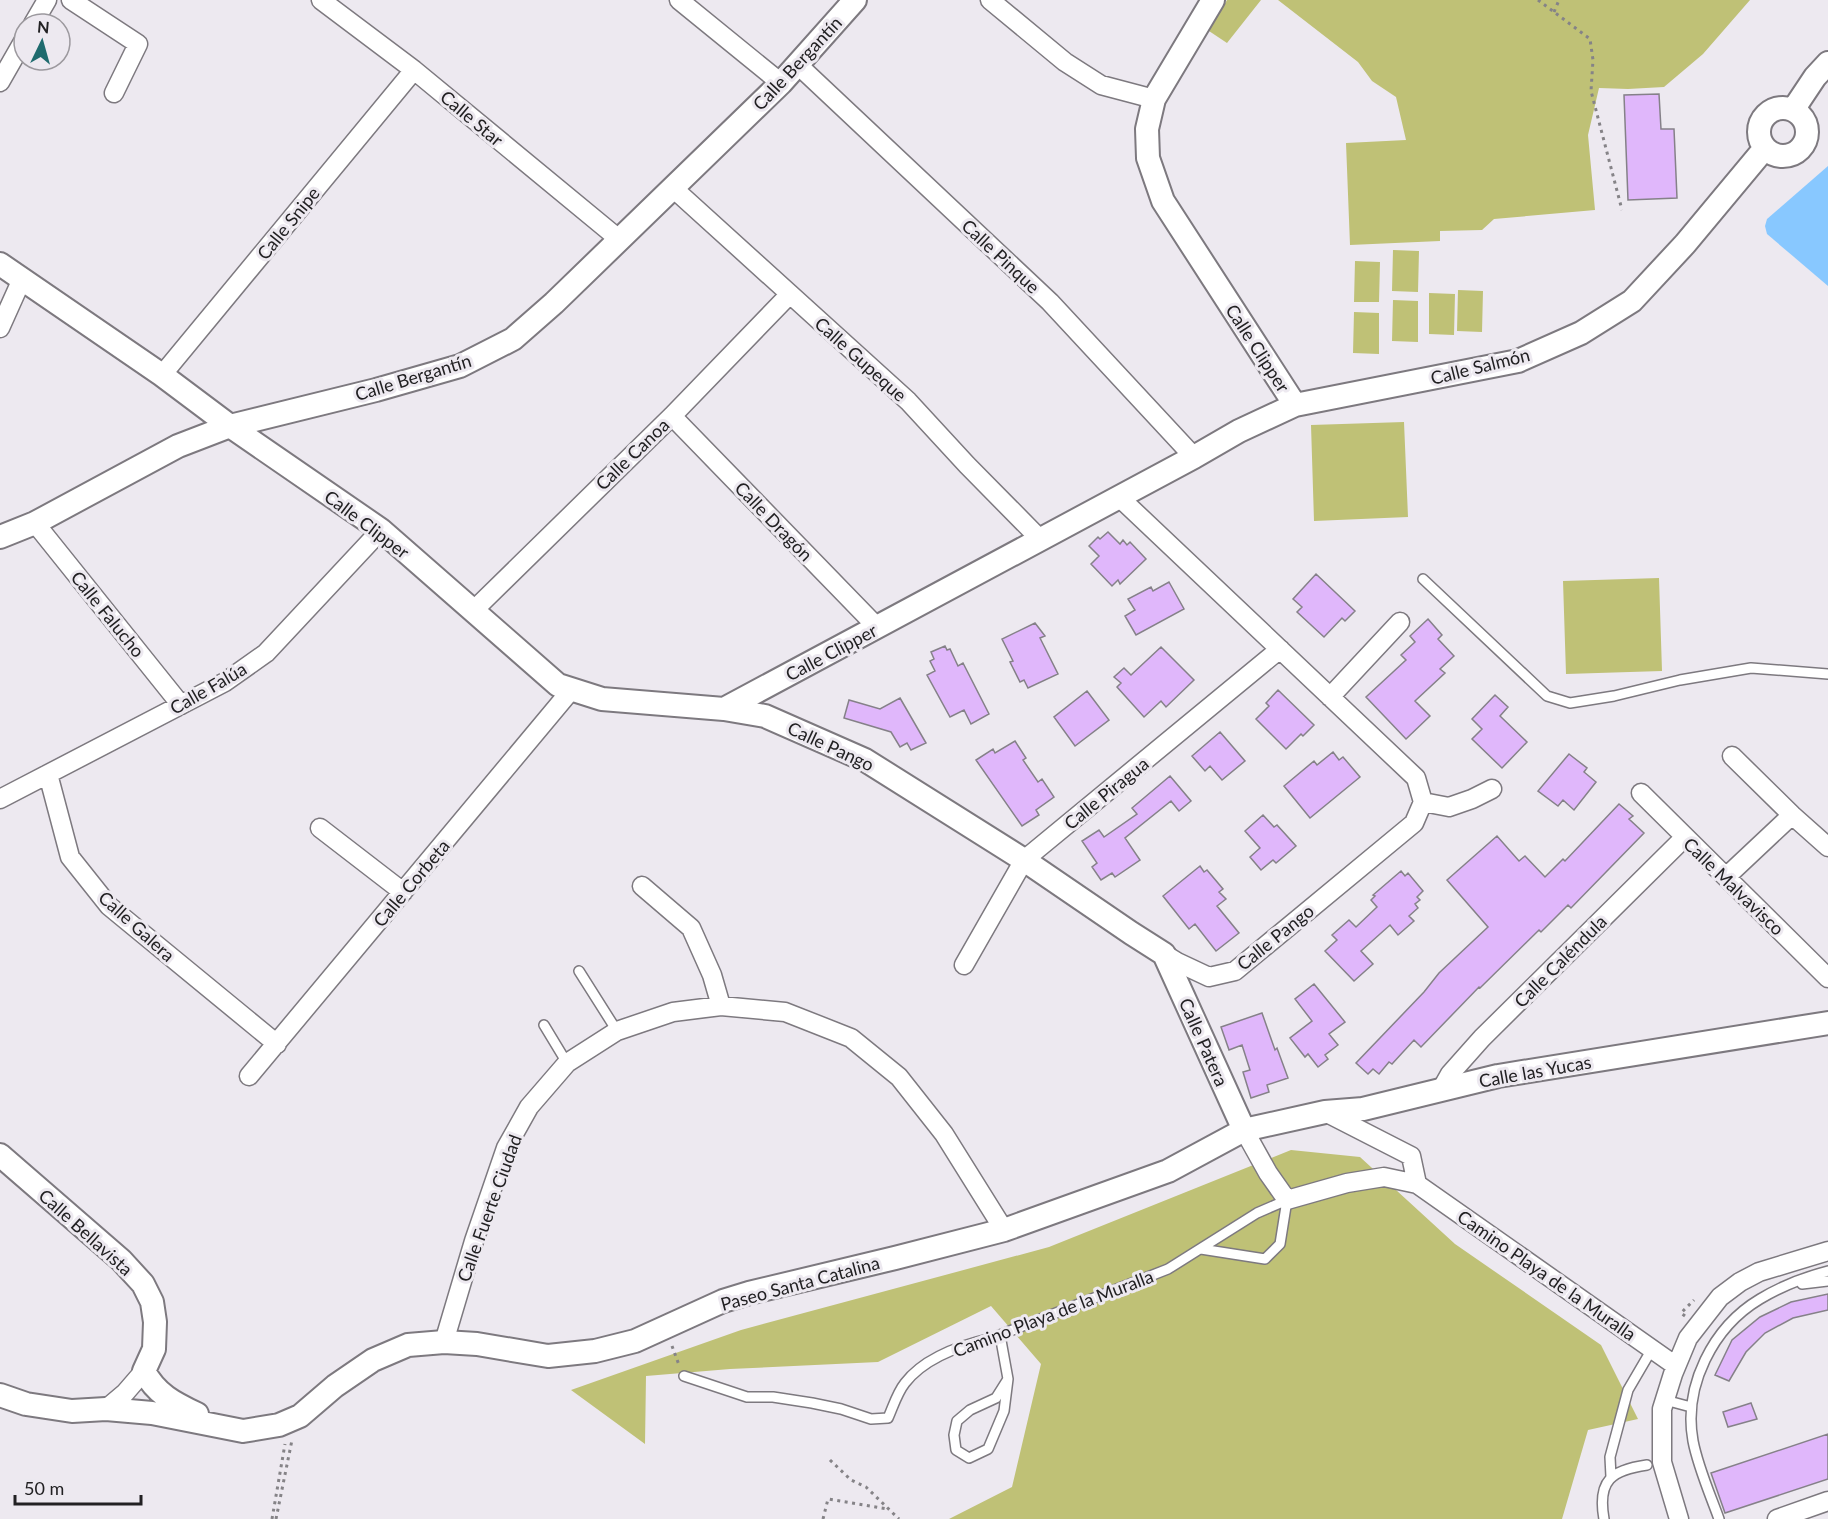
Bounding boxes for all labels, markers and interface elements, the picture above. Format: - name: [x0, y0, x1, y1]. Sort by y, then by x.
- north arrow: [12, 12, 72, 72]
- street label: Calle Bergantín: [748, 12, 846, 114]
- text: N: [36, 17, 50, 37]
- street label: Calle Star: [436, 86, 508, 151]
- street label: Calle Snipe: [252, 182, 324, 264]
- street label: Calle Pinque: [958, 214, 1044, 298]
- street label: Calle Clipper: [1221, 300, 1295, 396]
- street label: Calle Gupeque: [811, 312, 911, 406]
- street label: Calle Salmón: [1428, 343, 1532, 389]
- street label: Calle Bergantín: [352, 349, 474, 405]
- street label: Calle Canoa: [591, 414, 673, 494]
- street label: Calle Dragón: [731, 477, 817, 565]
- street label: Calle Clipper: [320, 485, 414, 563]
- street label: Calle Falucho: [67, 566, 149, 662]
- street label: Calle Clipper: [782, 619, 881, 685]
- street label: Calle Falúa: [166, 657, 250, 719]
- street label: Calle Pango: [784, 716, 878, 776]
- street label: Calle Piragua: [1059, 752, 1153, 834]
- street label: Calle Malvavisco: [1679, 833, 1789, 939]
- street label: Calle Corbeta: [368, 835, 454, 931]
- street label: Calle Galera: [94, 886, 180, 966]
- street label: Calle Pango: [1232, 899, 1318, 975]
- street label: Calle Caléndula: [1509, 910, 1611, 1012]
- street label: Calle Patera: [1175, 994, 1233, 1090]
- street label: Calle las Yucas: [1477, 1050, 1593, 1092]
- street label: Calle Fuerte Ciudad: [452, 1131, 526, 1285]
- street label: Calle Bellavista: [35, 1184, 137, 1280]
- street label: Camino Playa de la Muralla: [1454, 1205, 1640, 1345]
- street label: Paseo Santa Catalina: [718, 1251, 882, 1315]
- street label: Camino Playa de la Muralla: [950, 1265, 1156, 1361]
- scale bar: [15, 1468, 141, 1506]
- text: 50 m: [24, 1477, 64, 1499]

